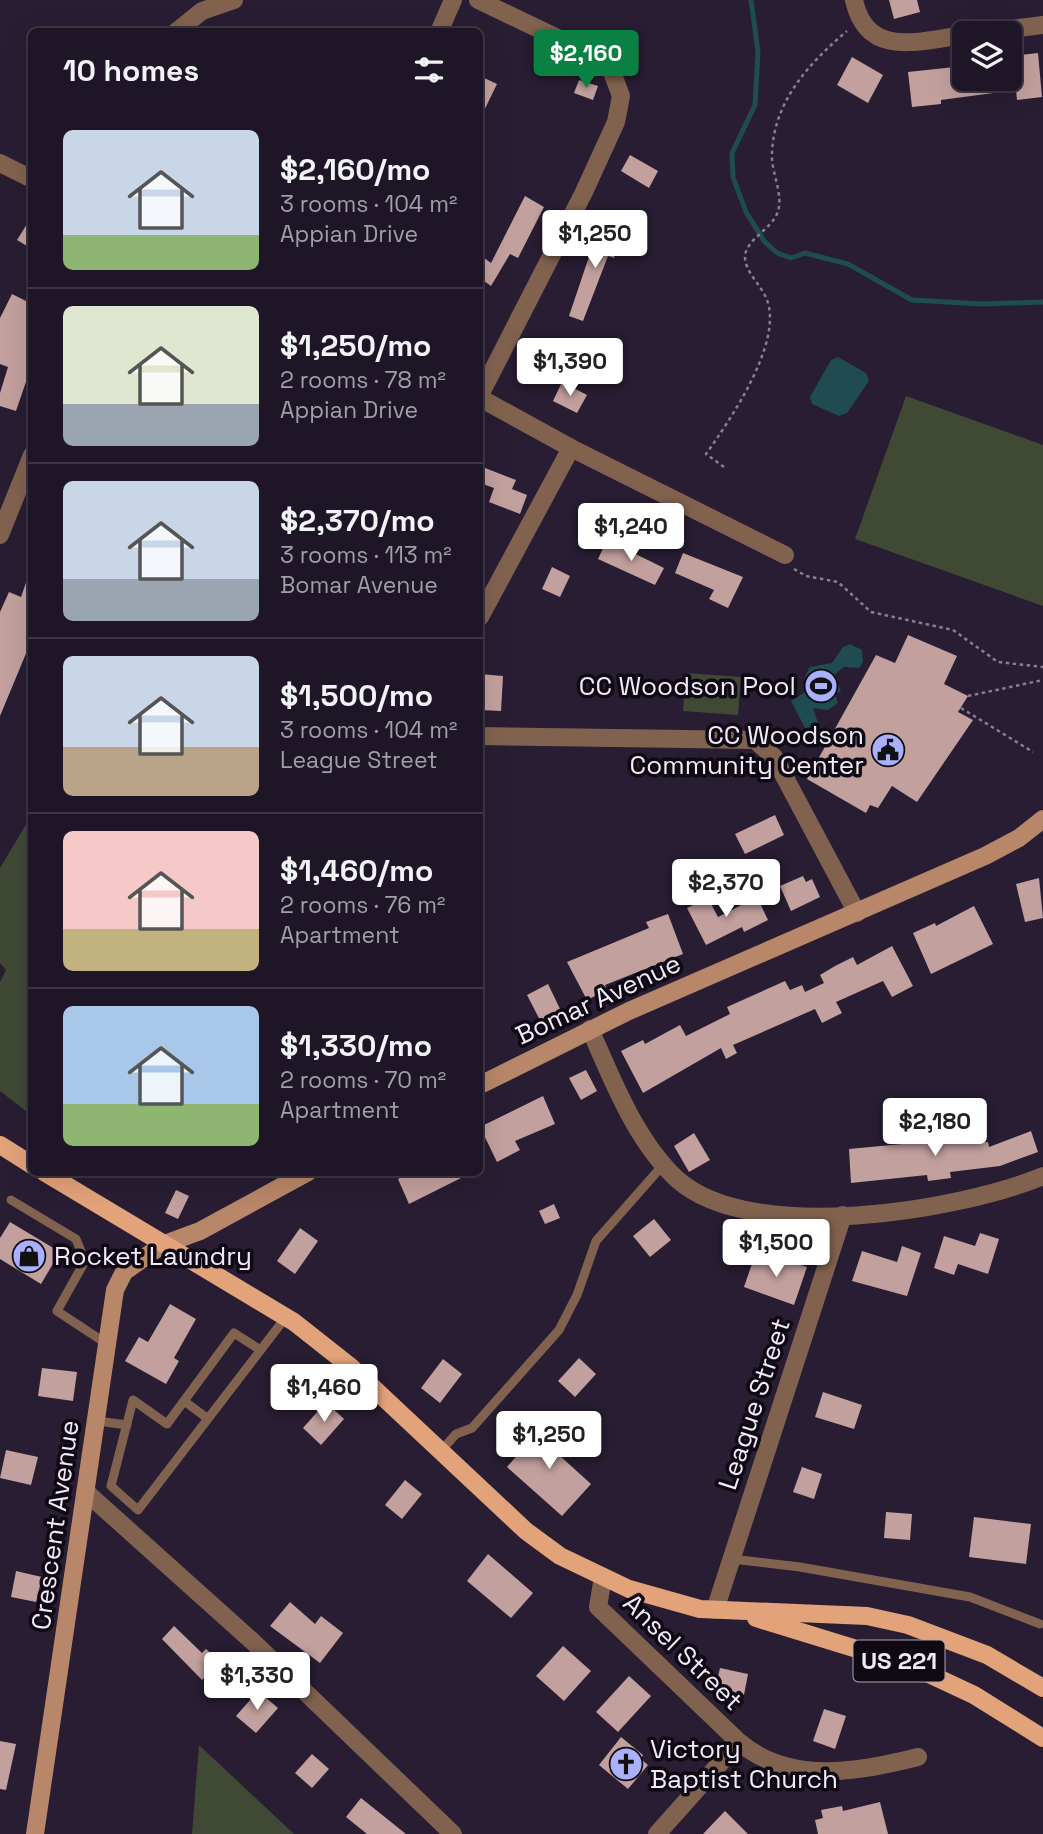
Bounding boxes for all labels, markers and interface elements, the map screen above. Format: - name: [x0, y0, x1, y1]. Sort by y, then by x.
- map controls: [952, 21, 1022, 91]
- button: layers: [952, 21, 1022, 91]
- pin: $2,160: [529, 31, 643, 90]
- text: $2,160: [550, 38, 622, 68]
- text: 10 homes: [63, 51, 199, 90]
- icon: filters: [410, 51, 448, 89]
- text: $2,160/mo: [280, 150, 430, 189]
- icon: home: [119, 158, 203, 242]
- text: 3 rooms · 104 m²: [280, 189, 457, 219]
- pin: $1,250: [538, 210, 652, 270]
- text: $1,250: [558, 218, 632, 248]
- text: Appian Drive: [280, 219, 418, 249]
- text: $1,250/mo: [280, 326, 431, 365]
- icon: home: [119, 334, 203, 418]
- pin: $1,390: [513, 338, 627, 398]
- text: $1,390: [533, 346, 607, 376]
- text: 2 rooms · 78 m²: [280, 365, 446, 395]
- text: Appian Drive: [280, 395, 418, 425]
- text: $2,370/mo: [280, 501, 435, 540]
- pin: $1,240: [574, 504, 688, 563]
- icon: home: [119, 509, 203, 593]
- text: $1,240: [594, 511, 668, 541]
- text: 3 rooms · 113 m²: [280, 540, 452, 570]
- text: Bomar Avenue: [280, 570, 438, 600]
- sports icon: CC Woodson Pool: [802, 667, 840, 705]
- place label: CC Woodson Pool: [579, 669, 796, 703]
- text: $1,500/mo: [280, 676, 433, 715]
- icon: home: [119, 684, 203, 768]
- text: 3 rooms · 104 m²: [280, 715, 457, 745]
- place label: CC Woodson Community Center: [630, 718, 864, 782]
- public building icon: CC Woodson Community Center: [869, 731, 907, 769]
- text: League Street: [280, 745, 438, 775]
- text: $1,460/mo: [280, 851, 433, 890]
- icon: home: [119, 859, 203, 943]
- pin: $2,370: [669, 860, 783, 919]
- text: $2,370: [688, 867, 764, 897]
- text: 2 rooms · 76 m²: [280, 890, 445, 920]
- text: Apartment: [280, 920, 400, 950]
- street label: Bomar Avenue: [510, 946, 686, 1052]
- text: $1,330/mo: [280, 1026, 432, 1065]
- icon: home: [119, 1034, 203, 1118]
- text: 2 rooms · 70 m²: [280, 1065, 446, 1095]
- text: Apartment: [280, 1095, 400, 1125]
- pin: $2,180: [878, 1098, 992, 1158]
- text: $2,180: [899, 1106, 971, 1136]
- pin: $1,500: [719, 1220, 833, 1279]
- text: $1,500: [739, 1227, 813, 1257]
- shop icon: Rocket Laundry: [10, 1237, 48, 1275]
- place label: Rocket Laundry: [54, 1239, 252, 1273]
- street label: League Street: [710, 1314, 798, 1494]
- pin: $1,460: [267, 1364, 381, 1424]
- text: $1,460: [287, 1372, 361, 1402]
- pin: $1,250: [492, 1412, 606, 1471]
- street label: Crescent Avenue: [23, 1418, 87, 1632]
- text: $1,250: [512, 1419, 586, 1449]
- street label: Ansel Street: [616, 1586, 750, 1718]
- road number: US 221: [853, 1640, 944, 1681]
- pin: $1,330: [200, 1652, 314, 1712]
- text: $1,330: [220, 1660, 294, 1690]
- place label: Victory Baptist Church: [650, 1732, 838, 1796]
- church icon: Victory Baptist Church: [607, 1745, 645, 1783]

